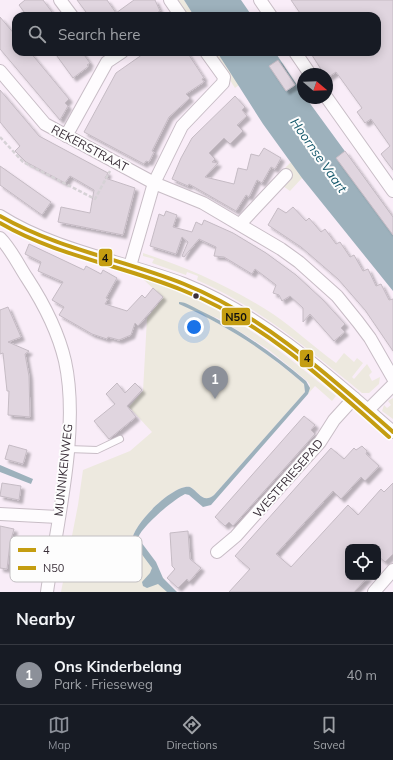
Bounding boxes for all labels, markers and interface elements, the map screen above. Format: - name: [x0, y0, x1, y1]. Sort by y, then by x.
- search box: [12, 12, 381, 56]
- icon: search: [26, 23, 48, 45]
- text: Search here: [58, 25, 140, 44]
- north arrow: [297, 68, 333, 104]
- water label: Hoornse Vaart: [287, 115, 351, 196]
- street label: REKERSTRAAT: [49, 121, 132, 175]
- line badge: 4: [98, 248, 113, 267]
- text: 4: [102, 251, 109, 265]
- unlabelled marker: [191, 291, 201, 301]
- line badge: N50: [221, 307, 251, 326]
- text: N50: [225, 310, 247, 324]
- your location: [184, 317, 204, 337]
- line badge: 4: [299, 349, 314, 368]
- text: 4: [304, 351, 311, 365]
- pin: 1: [202, 366, 228, 399]
- street label: MUNNIKENWEG: [51, 423, 75, 517]
- street label: WESTFRIESEPAD: [250, 436, 326, 520]
- legend: [10, 536, 142, 582]
- text: 4: [43, 543, 50, 557]
- map controls: [345, 544, 381, 580]
- button: locate: [345, 544, 381, 580]
- text: N50: [43, 561, 65, 575]
- text: Nearby: [16, 608, 75, 629]
- text: Ons Kinderbelang: [54, 657, 182, 676]
- text: 1: [25, 667, 33, 683]
- text: 40 m: [347, 667, 377, 683]
- text: Park · Frieseweg: [54, 676, 153, 692]
- tab: Map: [48, 714, 71, 752]
- tab: Directions: [167, 714, 217, 752]
- tab: Saved: [313, 714, 345, 752]

